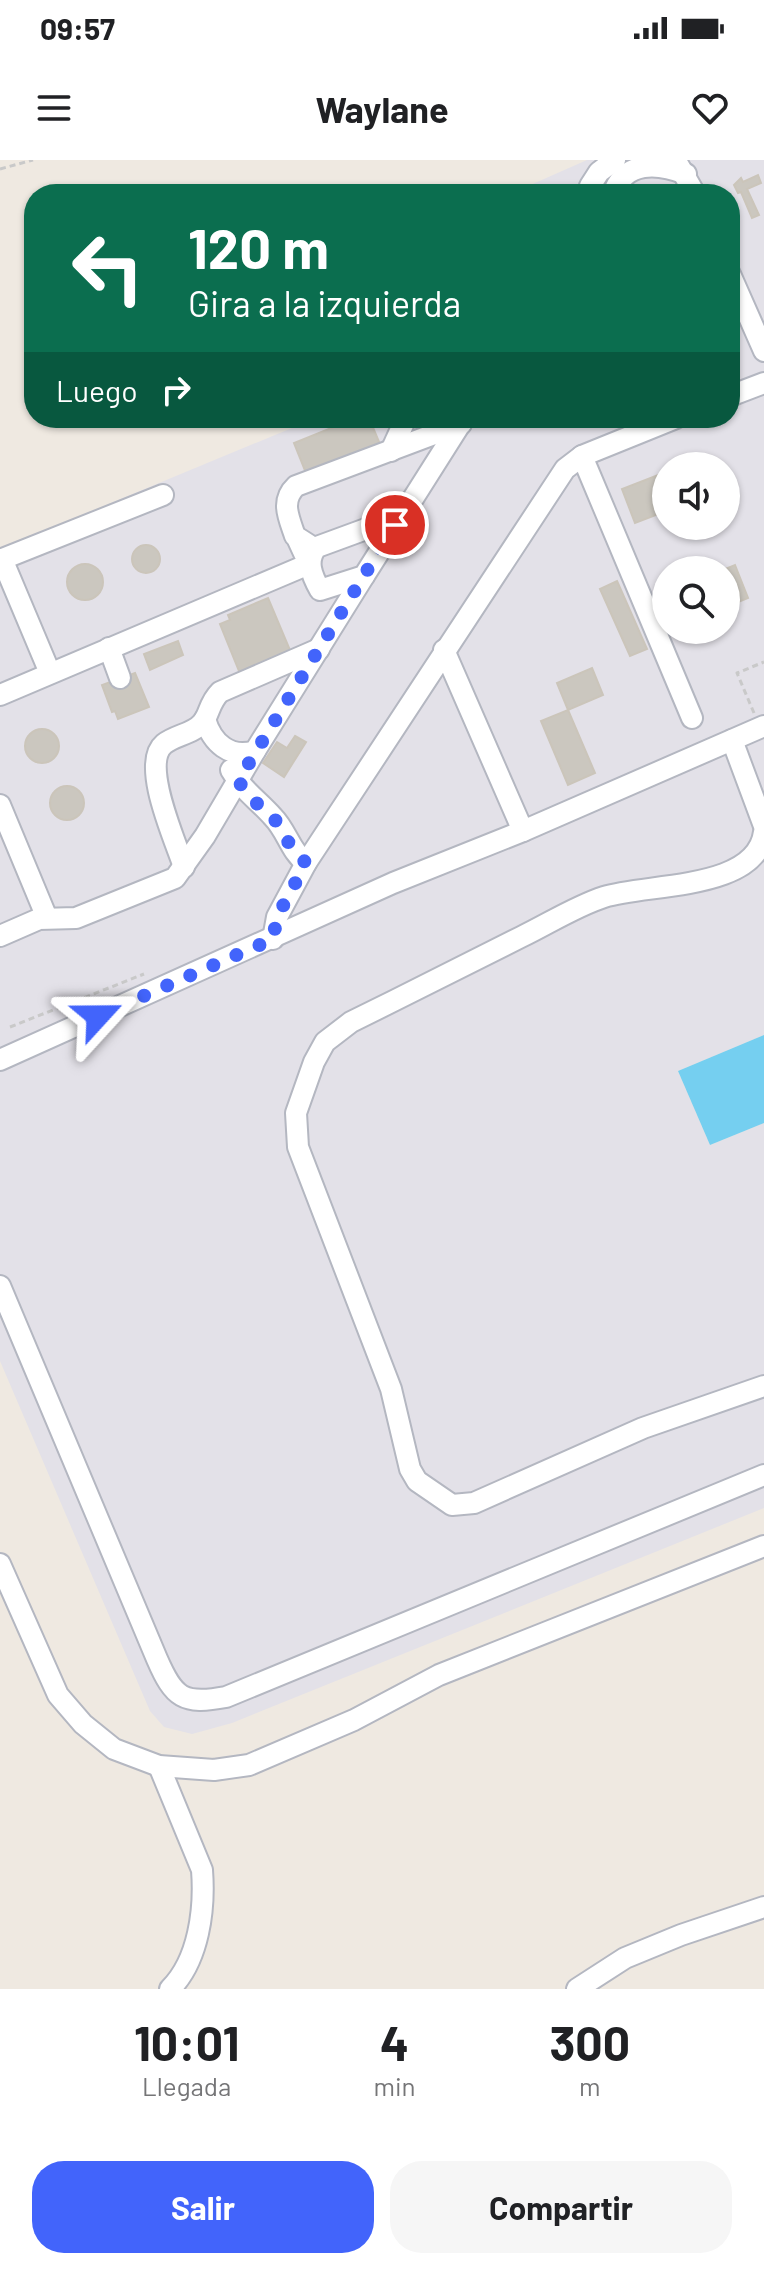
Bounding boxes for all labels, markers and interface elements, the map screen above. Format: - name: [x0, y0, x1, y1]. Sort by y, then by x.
- text: 09:57: [40, 10, 115, 46]
- icon: menu: [32, 86, 76, 130]
- icon: heart: [688, 86, 732, 130]
- text: Waylane: [315, 87, 449, 130]
- text: 120 m: [188, 213, 329, 280]
- icon: left: [56, 216, 160, 320]
- text: Gira a la izquierda: [188, 281, 461, 324]
- icon: right: [154, 368, 198, 412]
- text: Luego: [56, 372, 138, 408]
- map controls: [652, 452, 740, 644]
- button: sound: [652, 452, 740, 540]
- pin: [361, 491, 429, 559]
- icon: arrive: [373, 503, 417, 547]
- button: search: [652, 556, 740, 644]
- position arrow: [56, 974, 140, 1058]
- text: 10:01: [134, 2013, 240, 2071]
- text: 4: [380, 2013, 409, 2071]
- text: 300: [549, 2013, 630, 2071]
- text: Llegada: [142, 2070, 231, 2101]
- text: min: [373, 2070, 416, 2101]
- text: m: [579, 2070, 601, 2101]
- button: Salir: [32, 2161, 374, 2253]
- button: Compartir: [390, 2161, 732, 2253]

